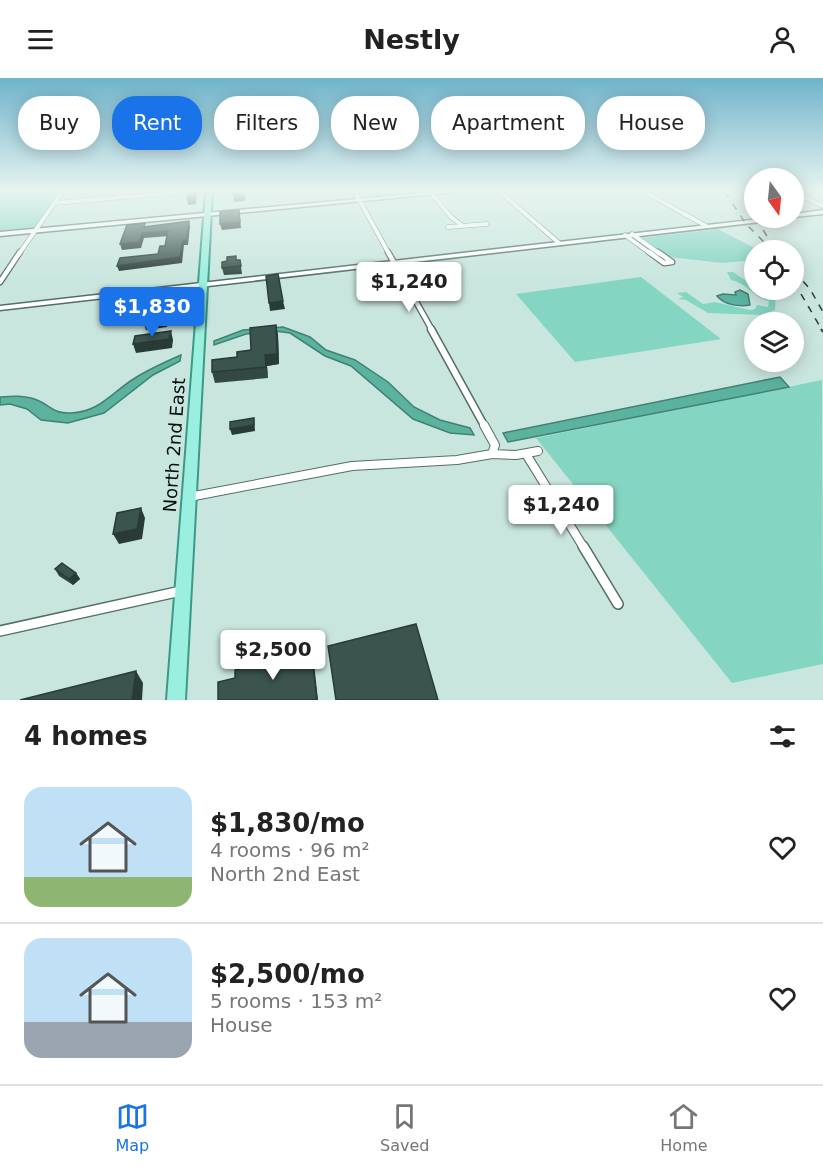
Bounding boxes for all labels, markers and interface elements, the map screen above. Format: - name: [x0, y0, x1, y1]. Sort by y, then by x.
- icon: menu: [24, 23, 57, 56]
- icon: person: [766, 23, 799, 56]
- text: Nestly: [363, 24, 460, 55]
- chip: Buy: [18, 96, 100, 150]
- chip: Rent: [112, 96, 202, 150]
- chip: Filters: [214, 96, 319, 150]
- chip: New: [331, 96, 419, 150]
- chip: Apartment: [431, 96, 585, 150]
- chip: House: [597, 96, 705, 150]
- north arrow: [744, 168, 804, 228]
- map controls: [744, 168, 804, 372]
- button: locate: [744, 240, 804, 300]
- pin: $1,240: [360, 262, 458, 313]
- text: $1,240: [370, 269, 448, 293]
- pin: $1,830: [103, 287, 201, 338]
- text: $1,830: [113, 294, 191, 318]
- button: layers: [744, 312, 804, 372]
- street label: North 2nd East: [159, 377, 189, 513]
- pin: $1,240: [512, 485, 610, 536]
- text: $1,240: [522, 492, 600, 516]
- pin: $2,500: [224, 630, 322, 681]
- text: $2,500: [234, 637, 312, 661]
- icon: filters: [766, 720, 799, 753]
- text: 4 homes: [24, 721, 148, 751]
- text: $1,830/mo: [210, 808, 365, 838]
- icon: home: [72, 811, 144, 883]
- icon: heart: [766, 831, 799, 864]
- text: 4 rooms · 96 m²: [210, 838, 370, 862]
- text: North 2nd East: [210, 862, 360, 886]
- text: $2,500/mo: [210, 959, 365, 989]
- icon: home: [72, 962, 144, 1034]
- icon: heart: [766, 982, 799, 1015]
- text: 5 rooms · 153 m²: [210, 989, 382, 1013]
- text: House: [210, 1013, 273, 1037]
- tab: Map: [115, 1100, 149, 1155]
- tab: Saved: [380, 1100, 429, 1155]
- tab: Home: [660, 1100, 708, 1155]

